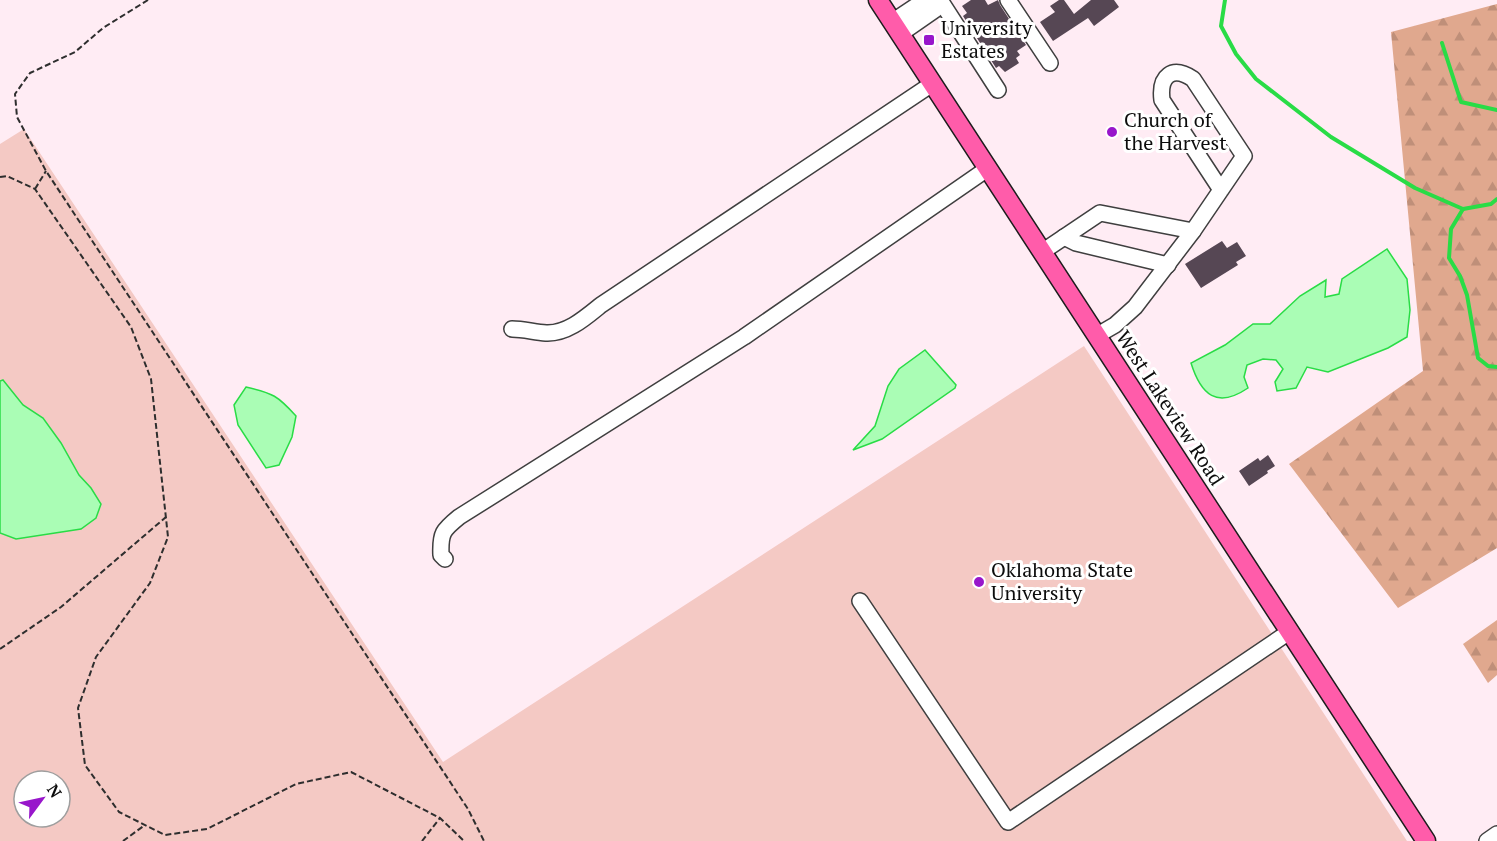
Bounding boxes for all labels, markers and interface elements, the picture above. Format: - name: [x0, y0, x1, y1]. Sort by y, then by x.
- place label: University Estates: [941, 14, 1033, 64]
- marker: University Estates: [922, 33, 936, 47]
- place label: Church of the Harvest: [1124, 106, 1227, 156]
- marker: Church of the Harvest: [1105, 125, 1119, 139]
- street label: West Lakeview Road: [1110, 325, 1231, 490]
- place label: Oklahoma State University: [991, 556, 1133, 606]
- marker: Oklahoma State University: [972, 575, 986, 589]
- north arrow: [12, 769, 72, 829]
- text: N: [42, 780, 67, 802]

